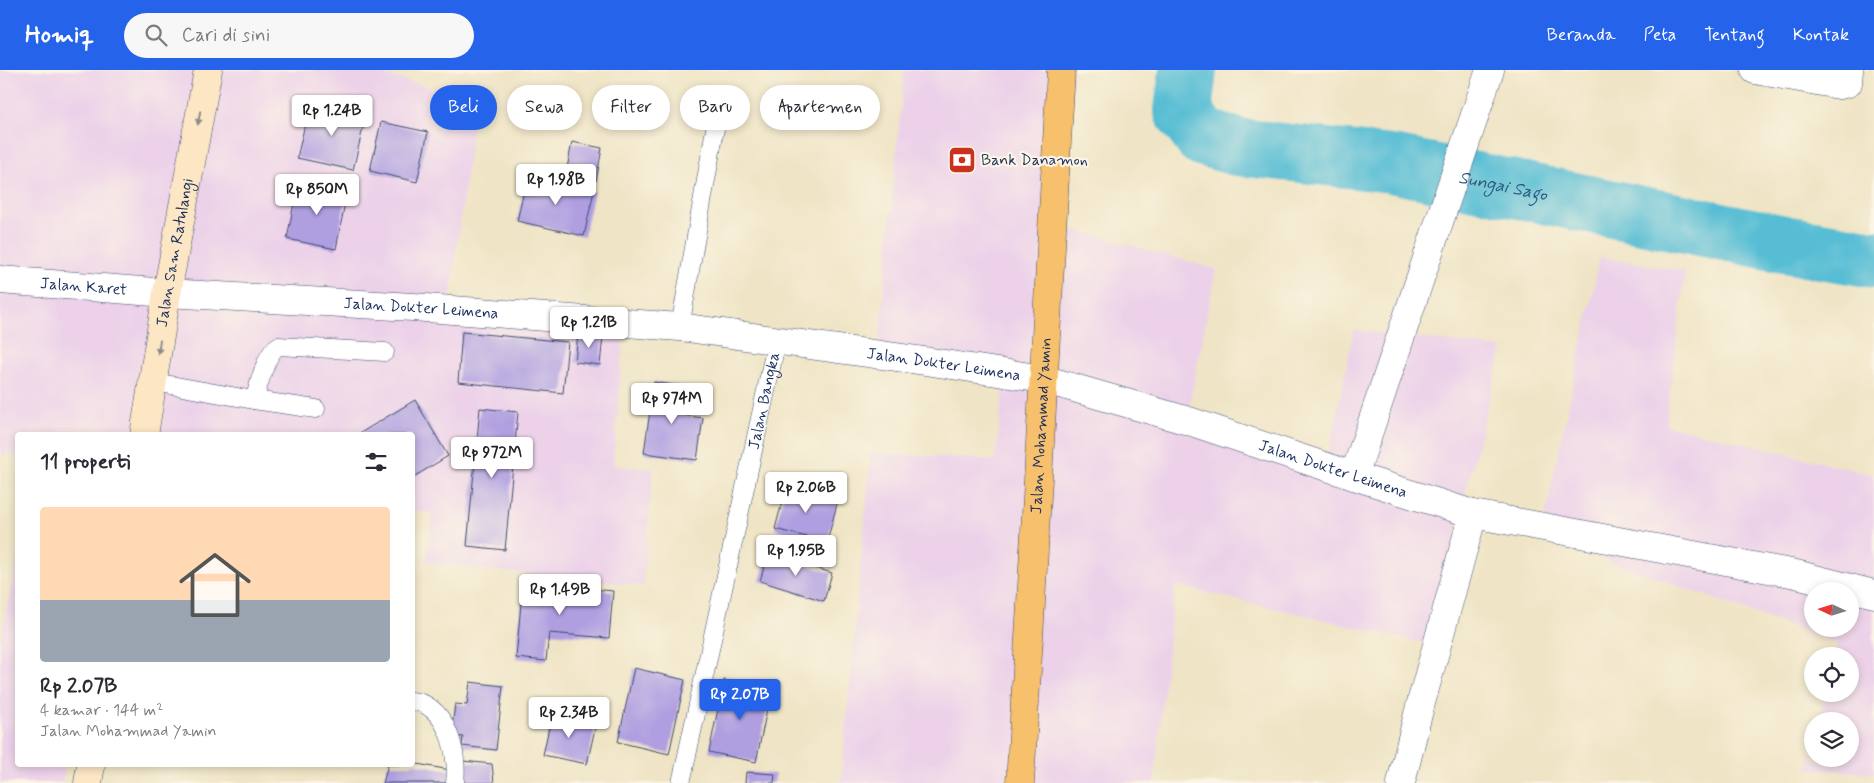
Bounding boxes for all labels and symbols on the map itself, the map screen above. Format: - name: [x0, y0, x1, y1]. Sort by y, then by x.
- pin: Rp 1.24B: [280, 94, 384, 137]
- one-way arrow: [195, 110, 203, 126]
- bank icon: Bank Danamon: [947, 145, 977, 175]
- place label: Bank Danamon: [981, 150, 1088, 171]
- pin: Rp 1.98B: [504, 164, 608, 206]
- water label: Sungai Sago: [1456, 166, 1550, 208]
- pin: Rp 850M: [271, 174, 363, 216]
- street label: Jalan Sam Ratulangi: [151, 176, 199, 329]
- street label: Jalan Karet: [39, 273, 129, 300]
- street label: Jalan Dokter Leimena: [343, 293, 499, 324]
- pin: Rp 1.21B: [537, 306, 641, 349]
- street label: Jalan Mohammad Yamin: [1026, 337, 1056, 514]
- one-way arrow: [155, 339, 163, 355]
- street label: Jalan Dokter Leimena: [866, 343, 1022, 386]
- street label: Jalan Bangka: [743, 350, 785, 451]
- pin: Rp 974M: [626, 382, 718, 425]
- street label: Jalan Dokter Leimena: [1256, 434, 1410, 503]
- pin: Rp 972M: [446, 436, 538, 479]
- pin: Rp 2.06B: [754, 472, 858, 514]
- pin: Rp 1.95B: [744, 534, 848, 577]
- pin: Rp 1.49B: [508, 574, 612, 616]
- north arrow: [1804, 582, 1859, 638]
- pin: Rp 2.07B: [688, 678, 792, 721]
- pin: Rp 2.34B: [517, 696, 621, 739]

